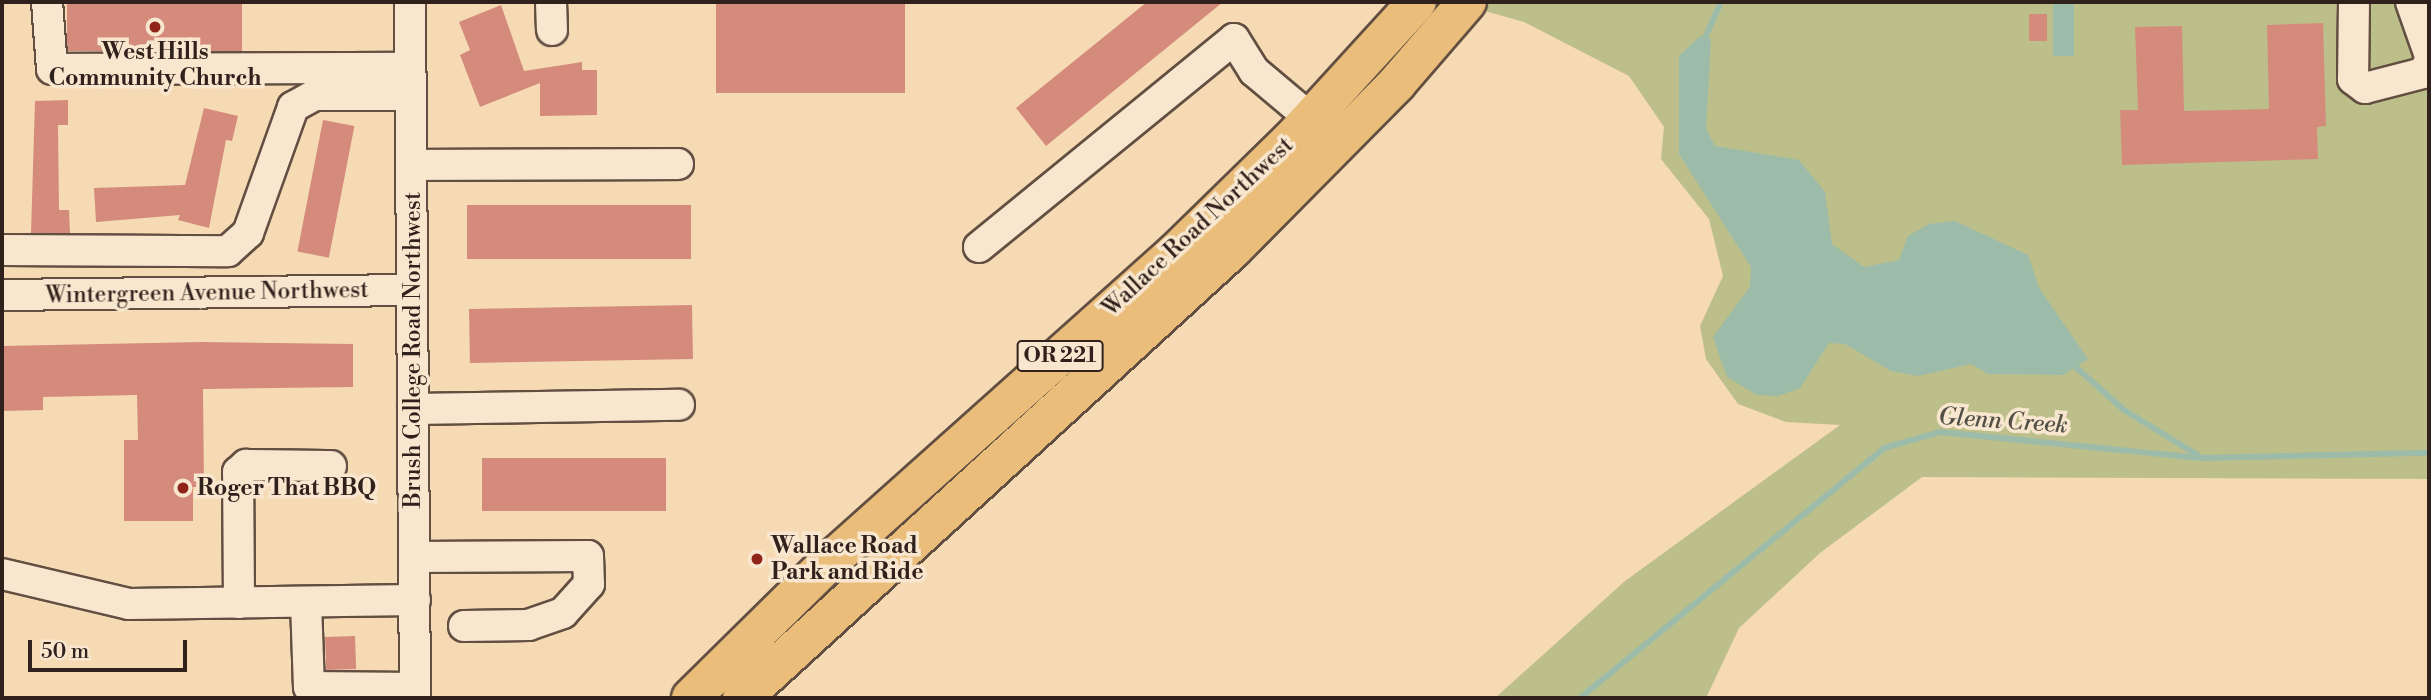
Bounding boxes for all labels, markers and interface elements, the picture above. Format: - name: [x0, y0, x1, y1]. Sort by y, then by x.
- marker: West Hills Community Church: [147, 19, 163, 35]
- place label: West Hills Community Church: [49, 38, 261, 92]
- street label: Wallace Road Northwest: [1097, 132, 1299, 322]
- street label: Brush College Road Northwest: [399, 192, 427, 508]
- street label: Wintergreen Avenue Northwest: [45, 276, 369, 310]
- road number: OR 221: [1016, 338, 1104, 374]
- water label: Glenn Creek: [1937, 403, 2069, 441]
- place label: Roger That BBQ: [197, 474, 376, 502]
- marker: Roger That BBQ: [175, 480, 191, 496]
- place label: Wallace Road Park and Ride: [771, 532, 924, 586]
- marker: Wallace Road Park and Ride: [749, 551, 765, 567]
- scale bar: [32, 626, 191, 670]
- text: 50 m: [41, 639, 89, 665]

